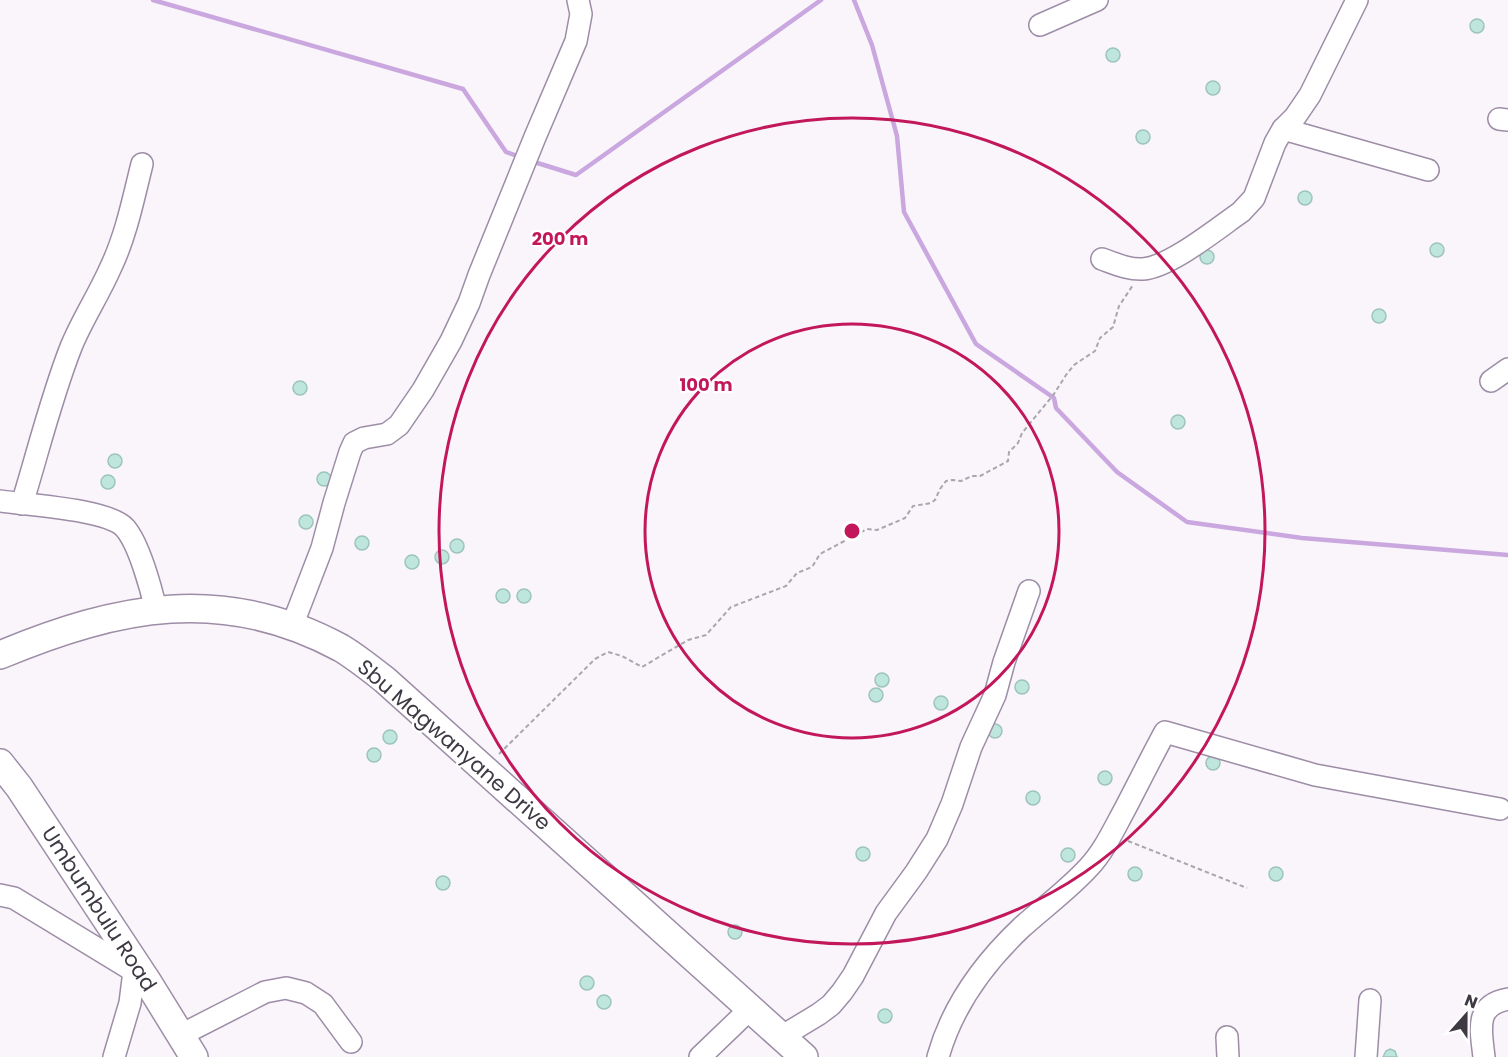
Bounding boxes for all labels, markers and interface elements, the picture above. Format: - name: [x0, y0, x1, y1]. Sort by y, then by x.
- text: 200 m: [532, 226, 588, 251]
- text: 100 m: [679, 372, 733, 397]
- centre of rings: [842, 521, 862, 541]
- street label: Sbu Magwanyane Drive: [351, 652, 557, 837]
- street label: Umbumbulu Road: [35, 821, 164, 997]
- north arrow: [1436, 985, 1496, 1045]
- text: N: [1461, 989, 1481, 1014]

